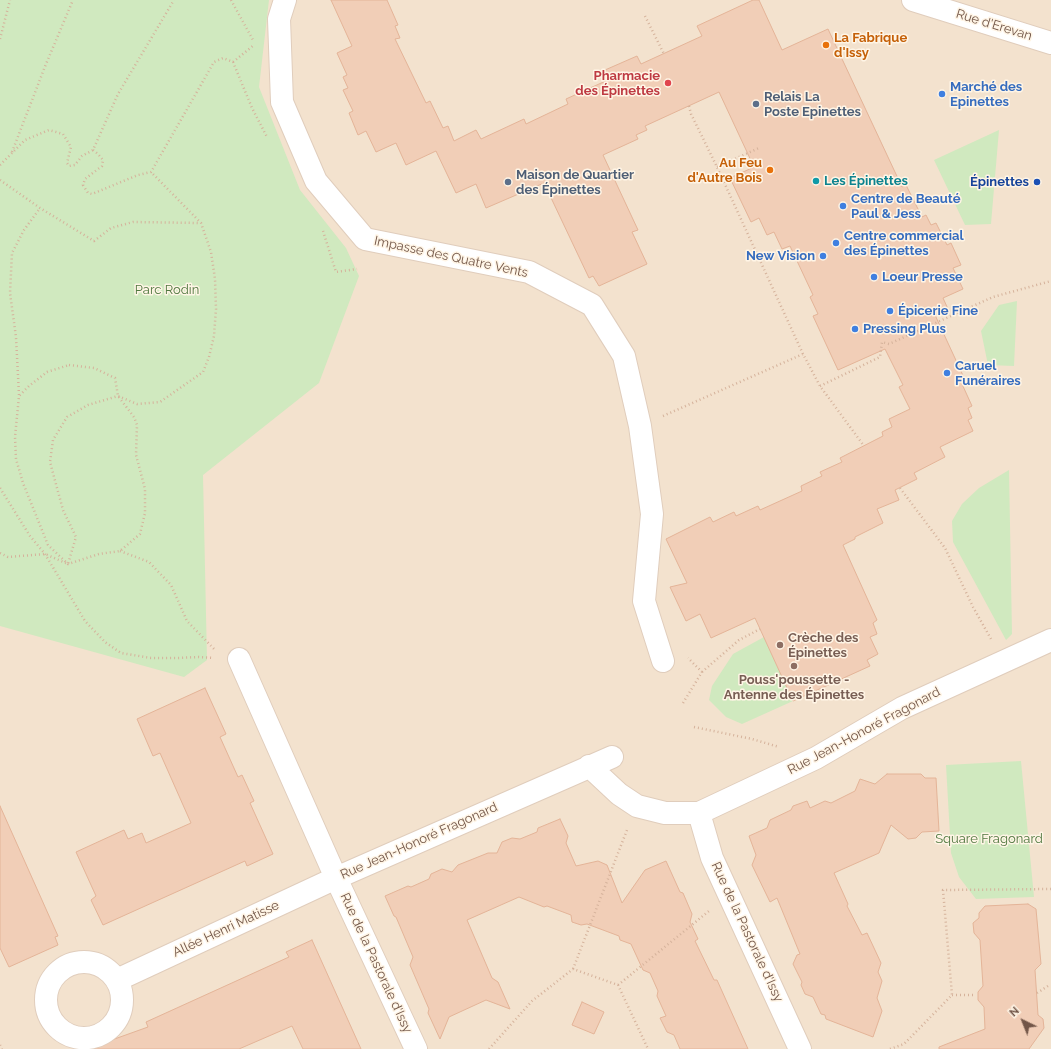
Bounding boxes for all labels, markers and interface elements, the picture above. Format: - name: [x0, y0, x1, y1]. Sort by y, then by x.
- street label: Rue d'Erevan: [954, 6, 1034, 44]
- place label: La Fabrique d'Issy: [834, 30, 907, 61]
- marker: La Fabrique d'Issy: [821, 40, 831, 50]
- place label: Pharmacie des Épinettes: [575, 68, 660, 99]
- marker: Pharmacie des Épinettes: [663, 78, 673, 88]
- place label: Marché des Epinettes: [950, 79, 1022, 110]
- place label: Relais La Poste Epinettes: [764, 89, 861, 120]
- marker: Marché des Epinettes: [937, 89, 947, 99]
- marker: Relais La Poste Epinettes: [751, 99, 761, 109]
- place label: Au Feu d'Autre Bois: [687, 155, 762, 186]
- marker: Au Feu d'Autre Bois: [765, 165, 775, 175]
- place label: Maison de Quartier des Épinettes: [516, 167, 634, 198]
- place label: Les Épinettes: [824, 173, 908, 189]
- place label: Épinettes: [970, 174, 1029, 190]
- marker: Les Épinettes: [811, 176, 821, 186]
- marker: Maison de Quartier des Épinettes: [503, 177, 513, 187]
- marker: Épinettes: [1032, 177, 1042, 187]
- place label: Centre de Beauté Paul & Jess: [851, 191, 960, 222]
- marker: Centre de Beauté Paul & Jess: [838, 201, 848, 211]
- place label: Centre commercial des Épinettes: [844, 228, 964, 259]
- street label: Impasse des Quatre Vents: [373, 233, 529, 281]
- marker: Centre commercial des Épinettes: [831, 238, 841, 248]
- place label: New Vision: [746, 248, 815, 264]
- marker: New Vision: [818, 251, 828, 261]
- place label: Loeur Presse: [882, 269, 963, 285]
- marker: Loeur Presse: [869, 272, 879, 282]
- park label: Parc Rodin: [135, 282, 199, 298]
- place label: Épicerie Fine: [898, 303, 978, 319]
- marker: Épicerie Fine: [885, 306, 895, 316]
- place label: Pressing Plus: [863, 321, 946, 337]
- marker: Pressing Plus: [850, 324, 860, 334]
- place label: Caruel Funéraires: [955, 358, 1021, 389]
- marker: Caruel Funéraires: [942, 368, 952, 378]
- place label: Crèche des Épinettes: [788, 630, 858, 661]
- marker: Crèche des Épinettes: [775, 640, 785, 650]
- marker: Pouss'poussette - Antenne des Épinettes: [789, 661, 799, 671]
- place label: Pouss'poussette - Antenne des Épinettes: [724, 672, 864, 703]
- street label: Rue Jean-Honoré Fragonard: [785, 684, 943, 778]
- street label: Rue Jean-Honoré Fragonard: [338, 799, 500, 883]
- park label: Square Fragonard: [935, 831, 1043, 847]
- street label: Rue de la Pastorale d'Issy: [708, 859, 786, 1005]
- street label: Rue de la Pastorale d'Issy: [337, 890, 415, 1036]
- street label: Allée Henri Matisse: [170, 898, 282, 960]
- north arrow: [1003, 1001, 1043, 1041]
- text: N: [1007, 1004, 1022, 1019]

